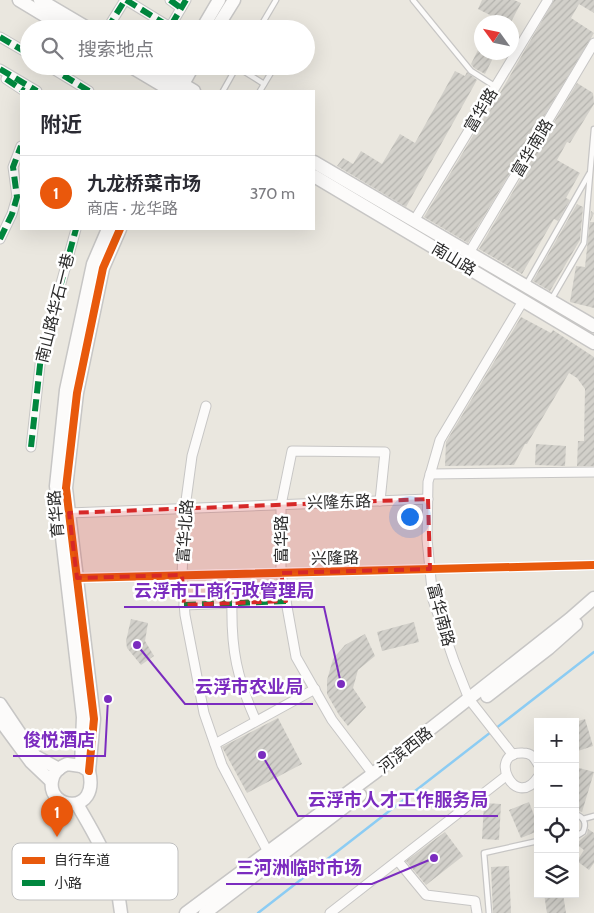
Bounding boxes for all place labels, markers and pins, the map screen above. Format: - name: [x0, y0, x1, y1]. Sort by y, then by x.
- callout: 云浮市工商行政管理局: [124, 574, 324, 607]
- callout: 云浮市农业局: [185, 671, 313, 704]
- callout: 俊悦酒店: [13, 723, 105, 756]
- callout: 云浮市人才工作服务局: [298, 783, 498, 816]
- pin: 1: [41, 796, 73, 837]
- callout: 三河洲临时市场: [226, 851, 372, 884]

